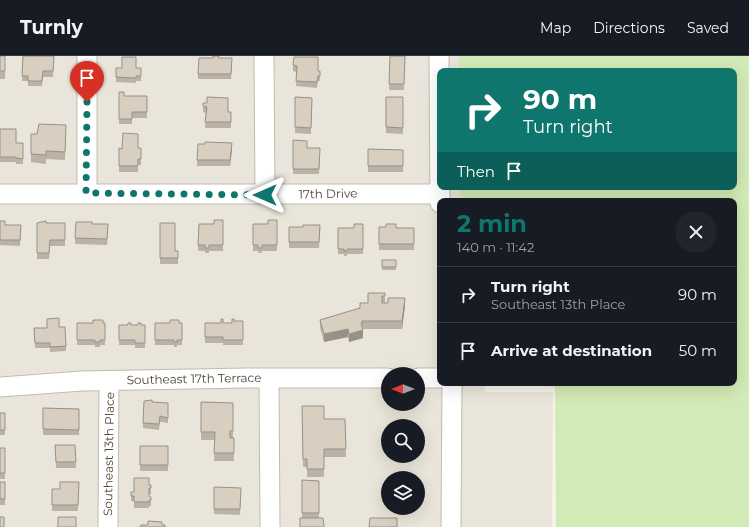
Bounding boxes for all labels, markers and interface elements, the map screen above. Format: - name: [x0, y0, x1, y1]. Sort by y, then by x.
- text: Turnly: [20, 16, 83, 39]
- text: Map: [540, 19, 571, 37]
- text: Directions: [593, 19, 665, 37]
- text: Saved: [687, 19, 729, 37]
- pin: [70, 61, 104, 102]
- icon: arrive: [76, 67, 98, 89]
- text: 90 m: [523, 82, 597, 116]
- icon: right: [457, 84, 509, 136]
- text: Turn right: [523, 116, 613, 138]
- icon: arrive: [503, 160, 525, 182]
- text: Then: [457, 162, 495, 181]
- position arrow: [244, 174, 286, 216]
- street label: 17th Drive: [298, 185, 358, 202]
- text: 2 min: [457, 209, 527, 238]
- button: close: [675, 211, 717, 253]
- text: 140 m · 11:42: [457, 239, 534, 255]
- text: Turn right: [491, 277, 570, 296]
- icon: right: [457, 284, 479, 306]
- text: 90 m: [678, 285, 717, 304]
- text: Southeast 13th Place: [491, 296, 625, 312]
- icon: arrive: [457, 340, 479, 362]
- text: Arrive at destination: [491, 341, 652, 360]
- text: 50 m: [679, 341, 717, 360]
- north arrow: [381, 367, 425, 411]
- map controls: [381, 367, 425, 515]
- street label: Southeast 17th Terrace: [126, 370, 262, 387]
- street label: Southeast 13th Place: [100, 392, 117, 516]
- button: search: [381, 419, 425, 463]
- button: layers: [381, 471, 425, 515]

